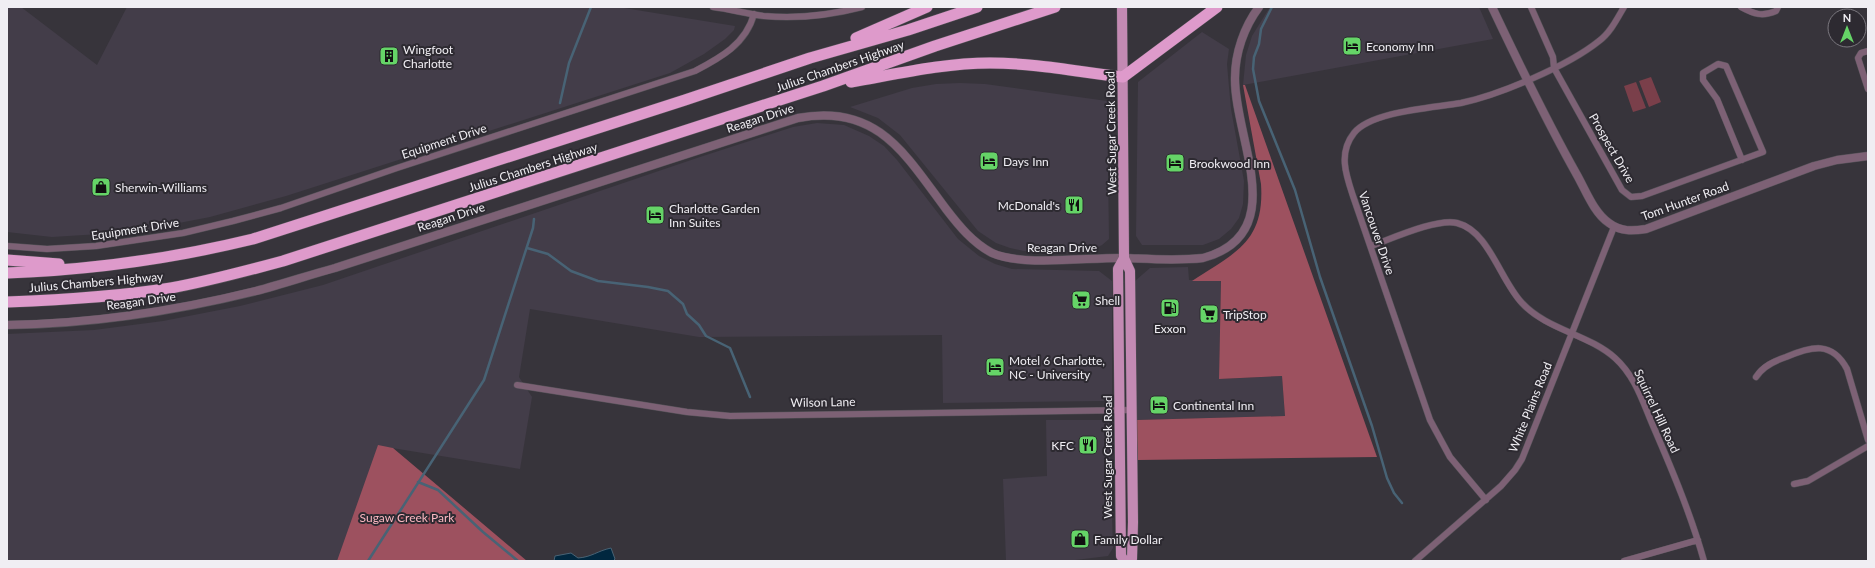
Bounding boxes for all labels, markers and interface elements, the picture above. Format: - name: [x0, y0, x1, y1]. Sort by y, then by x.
- north arrow: [1827, 8, 1867, 48]
- text: N: [1843, 11, 1851, 24]
- hotel icon: Economy Inn: [1341, 35, 1363, 57]
- street label: Julius Chambers Highway: [774, 37, 907, 95]
- place label: Economy Inn: [1366, 39, 1434, 54]
- place label: Wingfoot Charlotte: [403, 42, 454, 71]
- building icon: Wingfoot Charlotte: [378, 45, 400, 67]
- street label: West Sugar Creek Road: [1102, 71, 1120, 195]
- street label: Reagan Drive: [724, 100, 796, 136]
- street label: Prospect Drive: [1586, 110, 1638, 186]
- street label: Equipment Drive: [400, 120, 488, 162]
- street label: Julius Chambers Highway: [467, 139, 600, 195]
- hotel icon: Days Inn: [978, 150, 1000, 172]
- hotel icon: Brookwood Inn: [1164, 152, 1186, 174]
- place label: Days Inn: [1003, 154, 1049, 169]
- place label: Brookwood Inn: [1189, 156, 1270, 171]
- shop icon: Sherwin-Williams: [90, 176, 112, 198]
- street label: Tom Hunter Road: [1639, 178, 1731, 224]
- place label: Sherwin-Williams: [115, 180, 207, 195]
- street label: Vancouver Drive: [1356, 189, 1398, 277]
- restaurant icon: McDonald's: [1063, 194, 1085, 216]
- place label: McDonald's: [998, 198, 1060, 213]
- street label: Reagan Drive: [415, 199, 487, 235]
- place label: Charlotte Garden Inn Suites: [669, 201, 760, 230]
- hotel icon: Charlotte Garden Inn Suites: [644, 204, 666, 226]
- street label: Equipment Drive: [90, 215, 180, 243]
- street label: Reagan Drive: [1027, 240, 1097, 255]
- street label: Julius Chambers Highway: [28, 269, 165, 295]
- street label: Reagan Drive: [105, 289, 177, 313]
- supermarket icon: Shell: [1070, 289, 1092, 311]
- place label: Shell: [1095, 293, 1120, 308]
- fuel station icon: Exxon: [1159, 297, 1181, 319]
- supermarket icon: TripStop: [1198, 303, 1220, 325]
- place label: TripStop: [1223, 307, 1267, 322]
- place label: Exxon: [1154, 321, 1186, 336]
- place label: Motel 6 Charlotte, NC - University: [1009, 353, 1105, 382]
- hotel icon: Motel 6 Charlotte, NC - University: [984, 356, 1006, 378]
- street label: White Plains Road: [1505, 360, 1555, 454]
- street label: Squirrel Hill Road: [1631, 367, 1683, 455]
- street label: Wilson Lane: [790, 394, 856, 410]
- hotel icon: Continental Inn: [1148, 394, 1170, 416]
- street label: West Sugar Creek Road: [1100, 395, 1115, 519]
- place label: Continental Inn: [1173, 398, 1254, 413]
- restaurant icon: KFC: [1077, 434, 1099, 456]
- place label: KFC: [1051, 438, 1074, 453]
- park label: Sugaw Creek Park: [360, 510, 455, 525]
- shop icon: Family Dollar: [1069, 528, 1091, 550]
- place label: Family Dollar: [1094, 532, 1163, 547]

